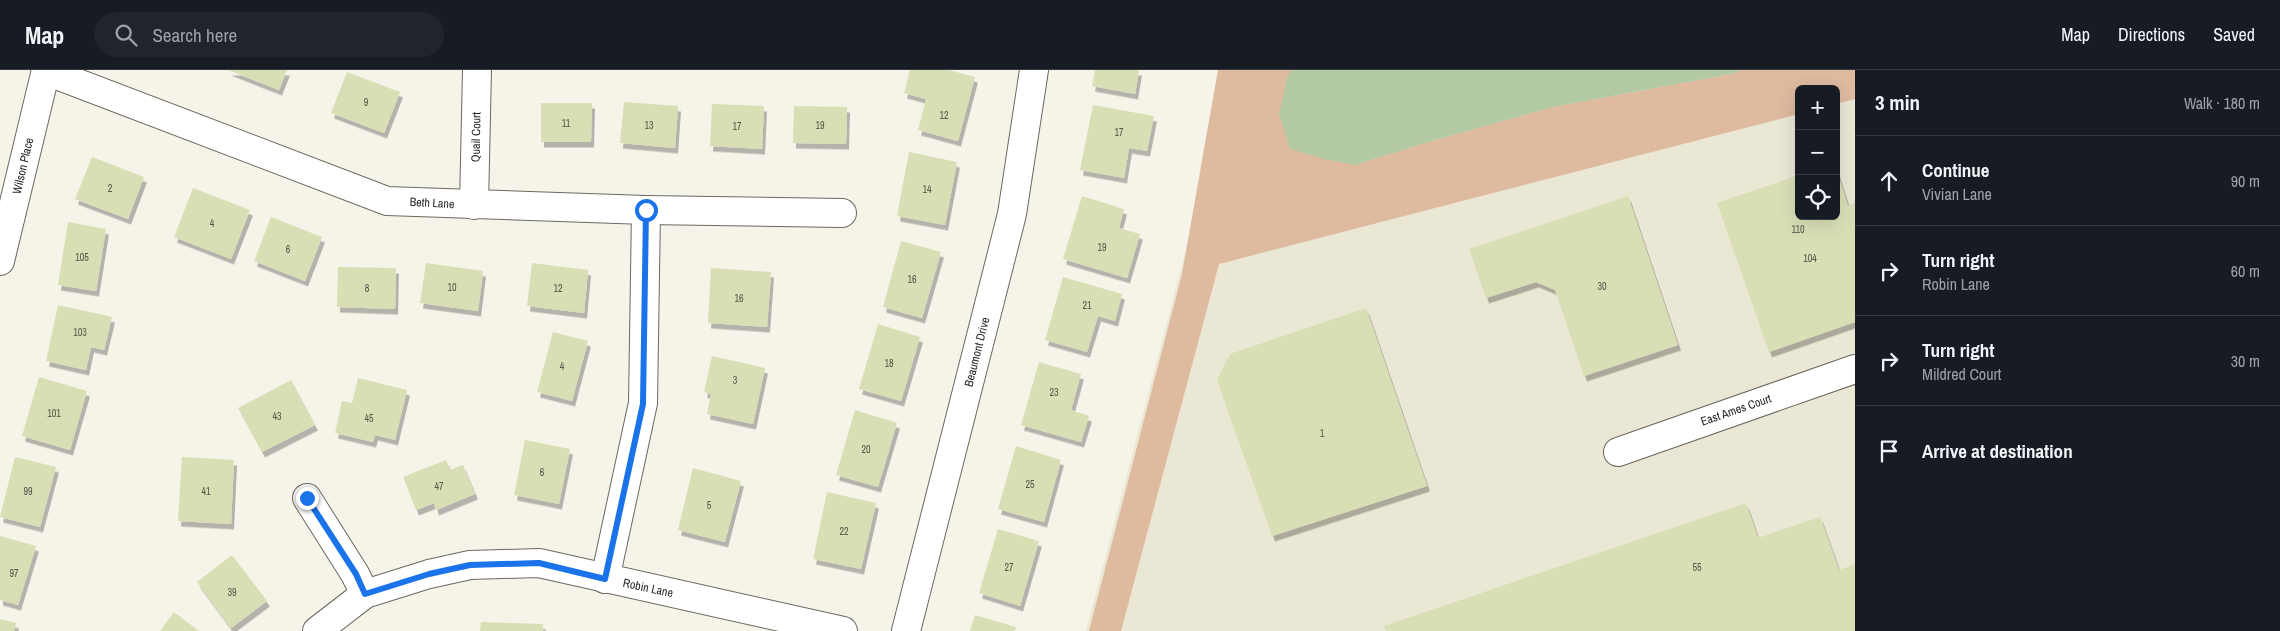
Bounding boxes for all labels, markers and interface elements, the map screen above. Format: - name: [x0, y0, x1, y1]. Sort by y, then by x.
- search box: [94, 12, 444, 57]
- text: Map: [25, 19, 64, 51]
- icon: search: [112, 21, 140, 49]
- text: Search here: [152, 22, 237, 48]
- text: Map: [2061, 22, 2090, 47]
- text: Directions: [2118, 22, 2185, 47]
- text: Saved: [2213, 22, 2255, 47]
- map controls: [1795, 85, 1840, 220]
- button: +: [1795, 85, 1840, 130]
- text: 3 min: [1875, 88, 1920, 117]
- text: Walk · 180 m: [2184, 92, 2260, 114]
- house number: 9: [364, 96, 369, 109]
- house number: 12: [939, 109, 949, 122]
- street label: Quail Court: [468, 111, 484, 162]
- house number: 11: [562, 117, 571, 130]
- house number: 13: [644, 119, 654, 132]
- house number: 19: [815, 119, 825, 132]
- house number: 17: [732, 120, 742, 133]
- house number: 17: [1114, 126, 1124, 139]
- button: −: [1795, 130, 1840, 175]
- street label: Wilson Place: [9, 136, 37, 196]
- text: Continue: [1922, 157, 1990, 183]
- icon: ahead: [1875, 167, 1903, 195]
- text: 90 m: [2231, 170, 2260, 192]
- button: locate: [1795, 175, 1840, 220]
- house number: 2: [108, 182, 113, 195]
- house number: 14: [922, 183, 932, 196]
- text: Vivian Lane: [1922, 183, 1992, 205]
- street label: Beth Lane: [409, 194, 455, 212]
- route start: [635, 199, 658, 222]
- house number: 4: [210, 217, 215, 230]
- house number: 110: [1791, 223, 1805, 236]
- house number: 19: [1097, 241, 1107, 254]
- house number: 6: [286, 243, 291, 256]
- text: Turn right: [1922, 247, 1994, 273]
- house number: 105: [75, 251, 89, 264]
- house number: 104: [1803, 252, 1817, 265]
- icon: right: [1875, 257, 1903, 285]
- text: 60 m: [2231, 260, 2260, 282]
- house number: 16: [907, 273, 917, 286]
- text: Robin Lane: [1922, 273, 1990, 295]
- house number: 30: [1597, 280, 1607, 293]
- house number: 10: [447, 281, 457, 294]
- house number: 8: [365, 282, 370, 295]
- house number: 12: [553, 282, 563, 295]
- house number: 16: [734, 292, 744, 305]
- house number: 21: [1082, 299, 1092, 312]
- street label: Beaumont Drive: [961, 316, 993, 388]
- house number: 103: [73, 326, 87, 339]
- text: Turn right: [1922, 337, 1994, 363]
- icon: right: [1875, 347, 1903, 375]
- text: 30 m: [2231, 350, 2260, 372]
- house number: 18: [884, 357, 894, 370]
- house number: 4: [560, 360, 565, 373]
- text: Mildred Court: [1922, 363, 2001, 385]
- house number: 3: [733, 374, 738, 387]
- house number: 23: [1049, 386, 1059, 399]
- street label: East Ames Court: [1698, 390, 1774, 430]
- house number: 101: [47, 407, 61, 420]
- house number: 43: [272, 410, 282, 423]
- house number: 45: [364, 412, 374, 425]
- house number: 1: [1320, 427, 1325, 440]
- icon: arrive: [1875, 437, 1903, 465]
- text: Arrive at destination: [1922, 438, 2073, 464]
- house number: 20: [861, 443, 871, 456]
- house number: 6: [540, 466, 545, 479]
- house number: 25: [1025, 478, 1035, 491]
- house number: 47: [434, 480, 444, 493]
- house number: 99: [23, 485, 33, 498]
- house number: 41: [201, 485, 211, 498]
- route end: [296, 487, 319, 510]
- house number: 5: [707, 499, 712, 512]
- house number: 22: [839, 525, 849, 538]
- house number: 27: [1004, 561, 1014, 574]
- house number: 55: [1692, 561, 1702, 574]
- house number: 97: [9, 567, 19, 580]
- street label: Robin Lane: [621, 575, 675, 601]
- house number: 39: [227, 586, 237, 599]

